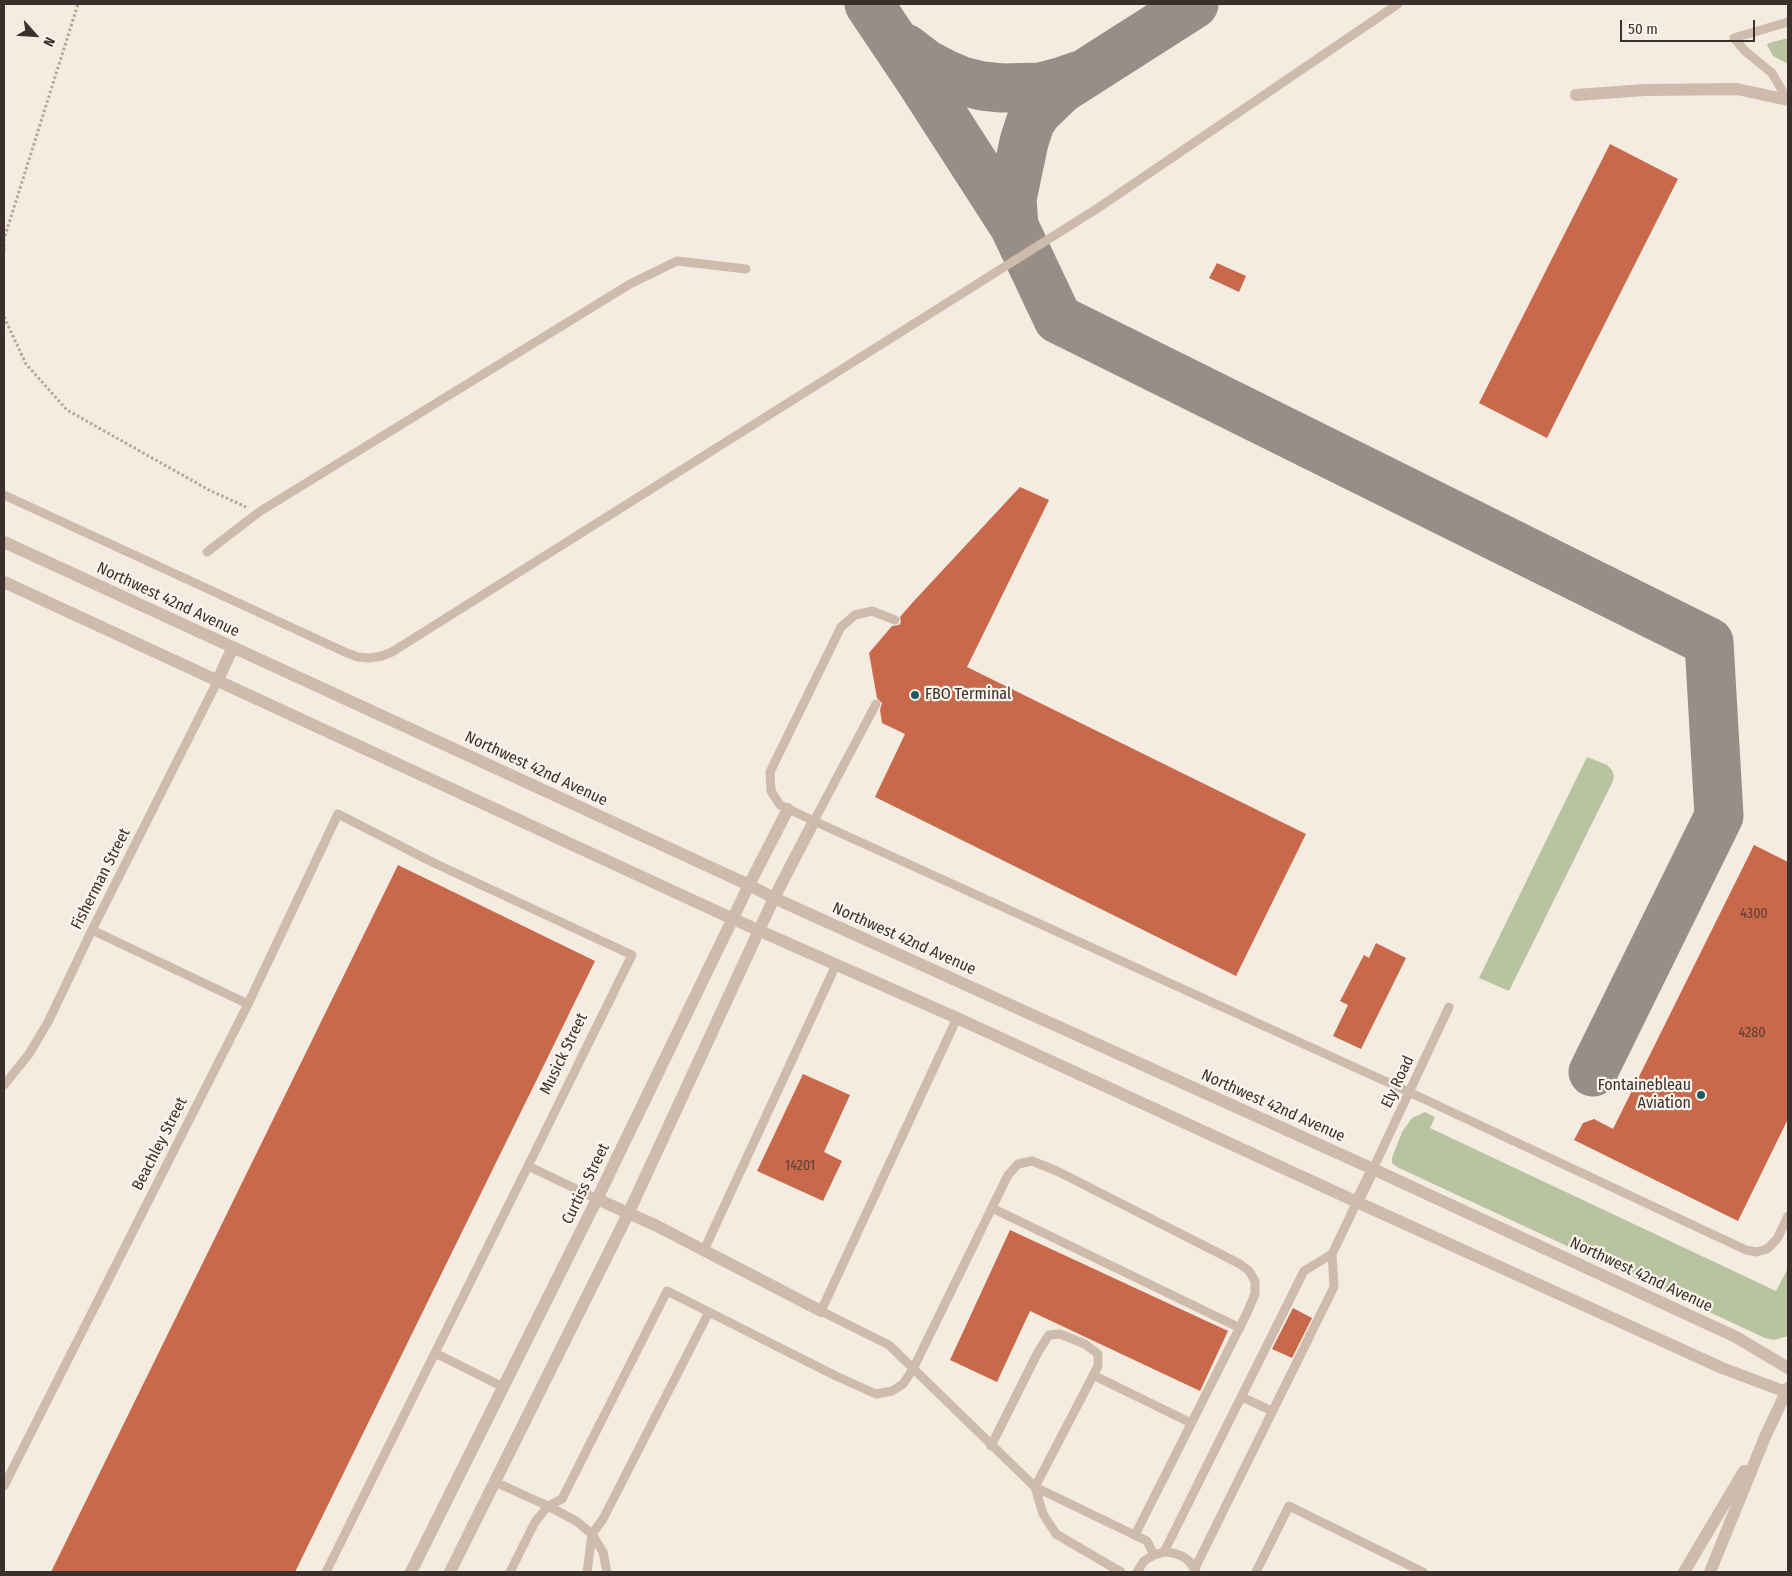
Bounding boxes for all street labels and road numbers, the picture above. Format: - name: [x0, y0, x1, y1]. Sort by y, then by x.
- street label: Northwest 42nd Avenue: [94, 559, 242, 641]
- street label: Northwest 42nd Avenue: [462, 728, 610, 810]
- street label: Fisherman Street: [67, 825, 135, 933]
- street label: Northwest 42nd Avenue: [829, 899, 979, 979]
- street label: Musick Street: [536, 1010, 592, 1098]
- street label: Ely Road: [1378, 1053, 1418, 1111]
- street label: Northwest 42nd Avenue: [1198, 1066, 1348, 1146]
- street label: Beachley Street: [128, 1094, 192, 1194]
- street label: Curtiss Street: [558, 1140, 614, 1228]
- street label: Northwest 42nd Avenue: [1567, 1234, 1715, 1316]

